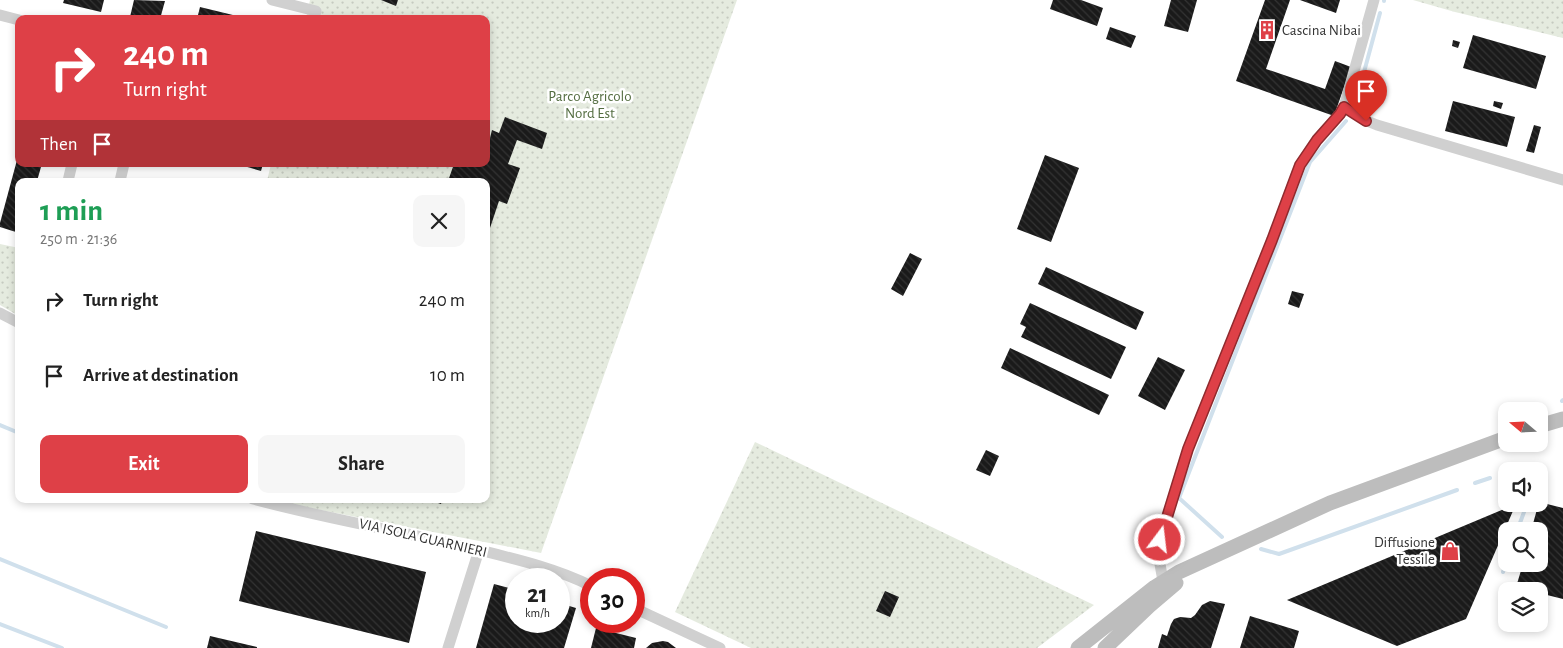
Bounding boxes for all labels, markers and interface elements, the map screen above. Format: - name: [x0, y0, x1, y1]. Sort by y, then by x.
- building icon: Cascina Nibai: [1256, 19, 1278, 41]
- place label: Cascina Nibai: [1282, 23, 1361, 38]
- icon: right: [40, 35, 105, 100]
- text: 240 m: [123, 37, 209, 72]
- pin: [1345, 70, 1387, 121]
- icon: arrive: [1352, 77, 1380, 105]
- text: Turn right: [123, 78, 207, 100]
- park label: Parco Agricolo Nord Est: [548, 89, 632, 121]
- icon: arrive: [88, 130, 116, 158]
- text: Then: [40, 135, 78, 154]
- button: close: [413, 195, 465, 247]
- text: 1 min: [40, 196, 103, 226]
- text: 250 m · 21:36: [40, 231, 117, 247]
- icon: right: [40, 287, 68, 315]
- text: Turn right: [83, 291, 158, 310]
- text: 240 m: [419, 291, 465, 310]
- icon: arrive: [40, 362, 68, 390]
- text: Arrive at destination: [83, 366, 239, 385]
- text: 10 m: [430, 366, 465, 385]
- north arrow: [1498, 402, 1548, 452]
- map controls: [1498, 402, 1548, 632]
- button: Exit: [40, 435, 248, 493]
- button: Share: [258, 435, 465, 493]
- button: sound: [1498, 462, 1548, 512]
- position arrow: [1133, 513, 1185, 565]
- street label: VIA ISOLA GUARNIERI: [358, 516, 488, 560]
- button: search: [1498, 522, 1548, 572]
- place label: Diffusione Tessile: [1374, 535, 1435, 567]
- shop icon: Diffusione Tessile: [1439, 540, 1461, 562]
- speed limit sign: 30: [580, 568, 645, 633]
- text: 21: [527, 582, 548, 607]
- button: layers: [1498, 582, 1548, 632]
- text: km/h: [525, 607, 550, 619]

